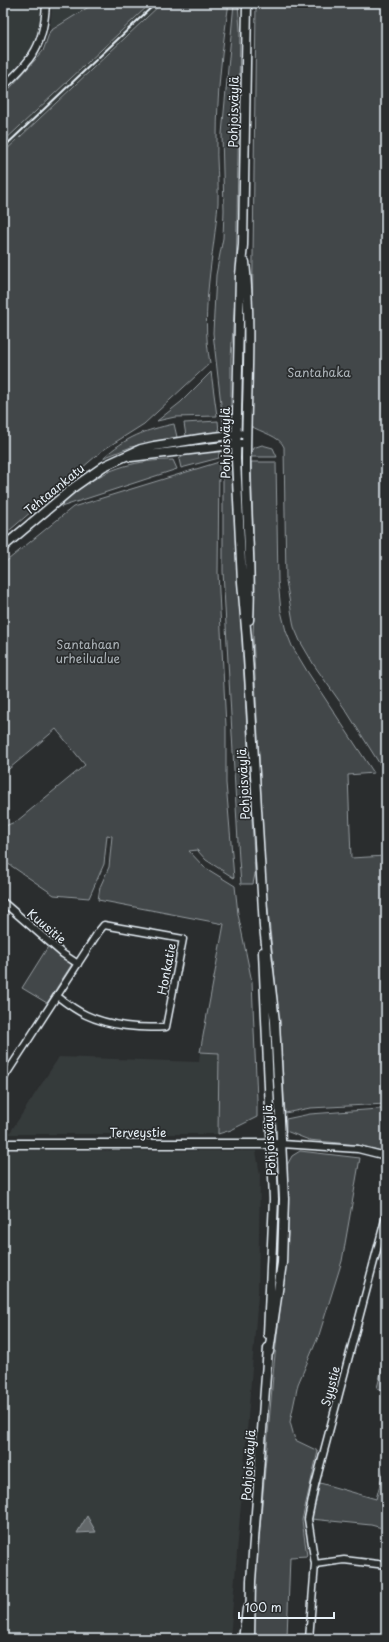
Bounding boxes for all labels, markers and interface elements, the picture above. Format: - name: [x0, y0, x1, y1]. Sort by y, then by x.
- street label: Pohjoisväylä: [223, 76, 243, 148]
- park label: Santahaka: [287, 363, 351, 381]
- street label: Pohjoisväylä: [216, 407, 234, 479]
- street label: Tehtaankatu: [20, 459, 88, 519]
- park label: Santahaan urheilualue: [56, 635, 121, 667]
- street label: Pohjoisväylä: [232, 747, 254, 820]
- street label: Kuusitie: [24, 904, 70, 948]
- street label: Honkatie: [152, 942, 180, 996]
- street label: Pohjoisväylä: [258, 1103, 280, 1176]
- street label: Terveystie: [109, 1123, 167, 1141]
- street label: Syystie: [316, 1364, 344, 1408]
- street label: Pohjoisväylä: [237, 1428, 260, 1501]
- scale bar: [239, 1594, 334, 1620]
- text: 100 m: [245, 1598, 282, 1616]

